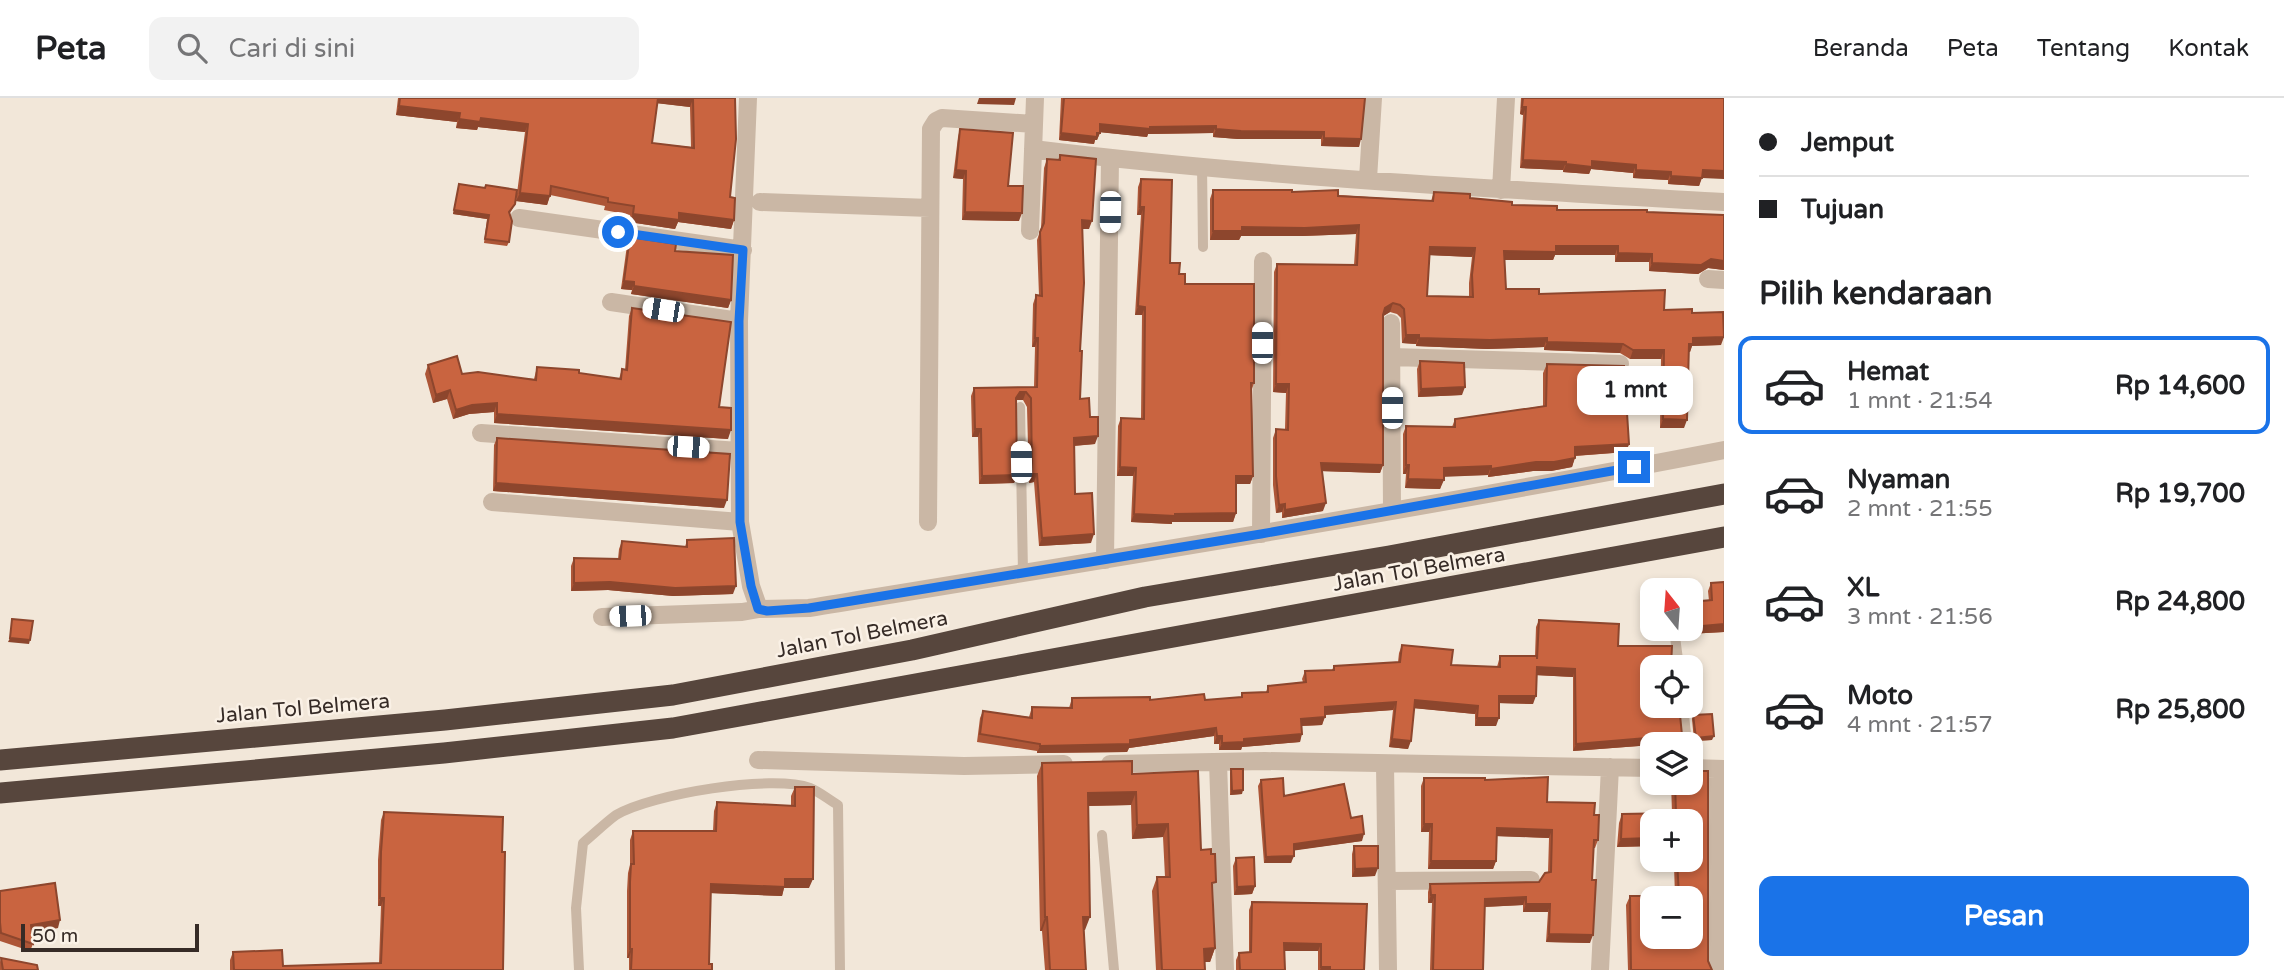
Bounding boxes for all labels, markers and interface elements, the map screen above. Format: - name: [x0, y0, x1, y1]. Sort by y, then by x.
- search box: [149, 17, 639, 80]
- text: Peta: [35, 29, 107, 68]
- icon: search: [173, 29, 211, 67]
- text: Cari di sini: [229, 33, 355, 64]
- text: Beranda: [1813, 34, 1909, 63]
- text: Peta: [1947, 34, 1999, 63]
- text: Tentang: [2037, 34, 2130, 63]
- text: Kontak: [2168, 34, 2249, 63]
- text: Jemput: [1801, 127, 1894, 158]
- car: [1100, 191, 1121, 233]
- text: Tujuan: [1801, 194, 1884, 225]
- route start: [602, 216, 634, 248]
- text: Pilih kendaraan: [1759, 275, 1993, 313]
- car: [641, 296, 686, 324]
- car: [1252, 322, 1273, 364]
- icon: car: [1763, 354, 1826, 417]
- text: Hemat: [1847, 356, 1929, 387]
- callout: 1 mnt: [1576, 366, 1692, 414]
- text: Rp 14,600: [2115, 370, 2245, 401]
- text: 1 mnt: [1603, 376, 1667, 404]
- car: [1382, 387, 1403, 429]
- text: 1 mnt · 21:54: [1847, 387, 1993, 415]
- car: [667, 435, 710, 459]
- car: [1011, 441, 1032, 483]
- route end: [1618, 451, 1650, 483]
- icon: car: [1763, 462, 1826, 525]
- text: Nyaman: [1847, 464, 1950, 495]
- text: Rp 19,700: [2115, 478, 2245, 509]
- text: 2 mnt · 21:55: [1847, 495, 1993, 523]
- street label: Jalan Tol Belmera: [1331, 542, 1507, 597]
- icon: car: [1763, 570, 1826, 633]
- text: XL: [1847, 572, 1879, 603]
- north arrow: [1640, 578, 1703, 640]
- map controls: [1640, 578, 1703, 949]
- text: Rp 24,800: [2115, 586, 2245, 617]
- text: 3 mnt · 21:56: [1847, 603, 1993, 631]
- car: [609, 605, 652, 627]
- street label: Jalan Tol Belmera: [774, 606, 950, 663]
- button: locate: [1640, 655, 1703, 718]
- icon: car: [1763, 678, 1826, 741]
- text: Moto: [1847, 680, 1913, 711]
- street label: Jalan Tol Belmera: [215, 688, 391, 729]
- text: Rp 25,800: [2115, 694, 2245, 725]
- text: 4 mnt · 21:57: [1847, 711, 1993, 739]
- button: layers: [1640, 732, 1703, 795]
- button: +: [1640, 809, 1703, 872]
- button: Pesan: [1759, 876, 2249, 956]
- button: −: [1640, 886, 1703, 949]
- scale bar: [21, 921, 200, 953]
- text: 50 m: [32, 925, 78, 947]

